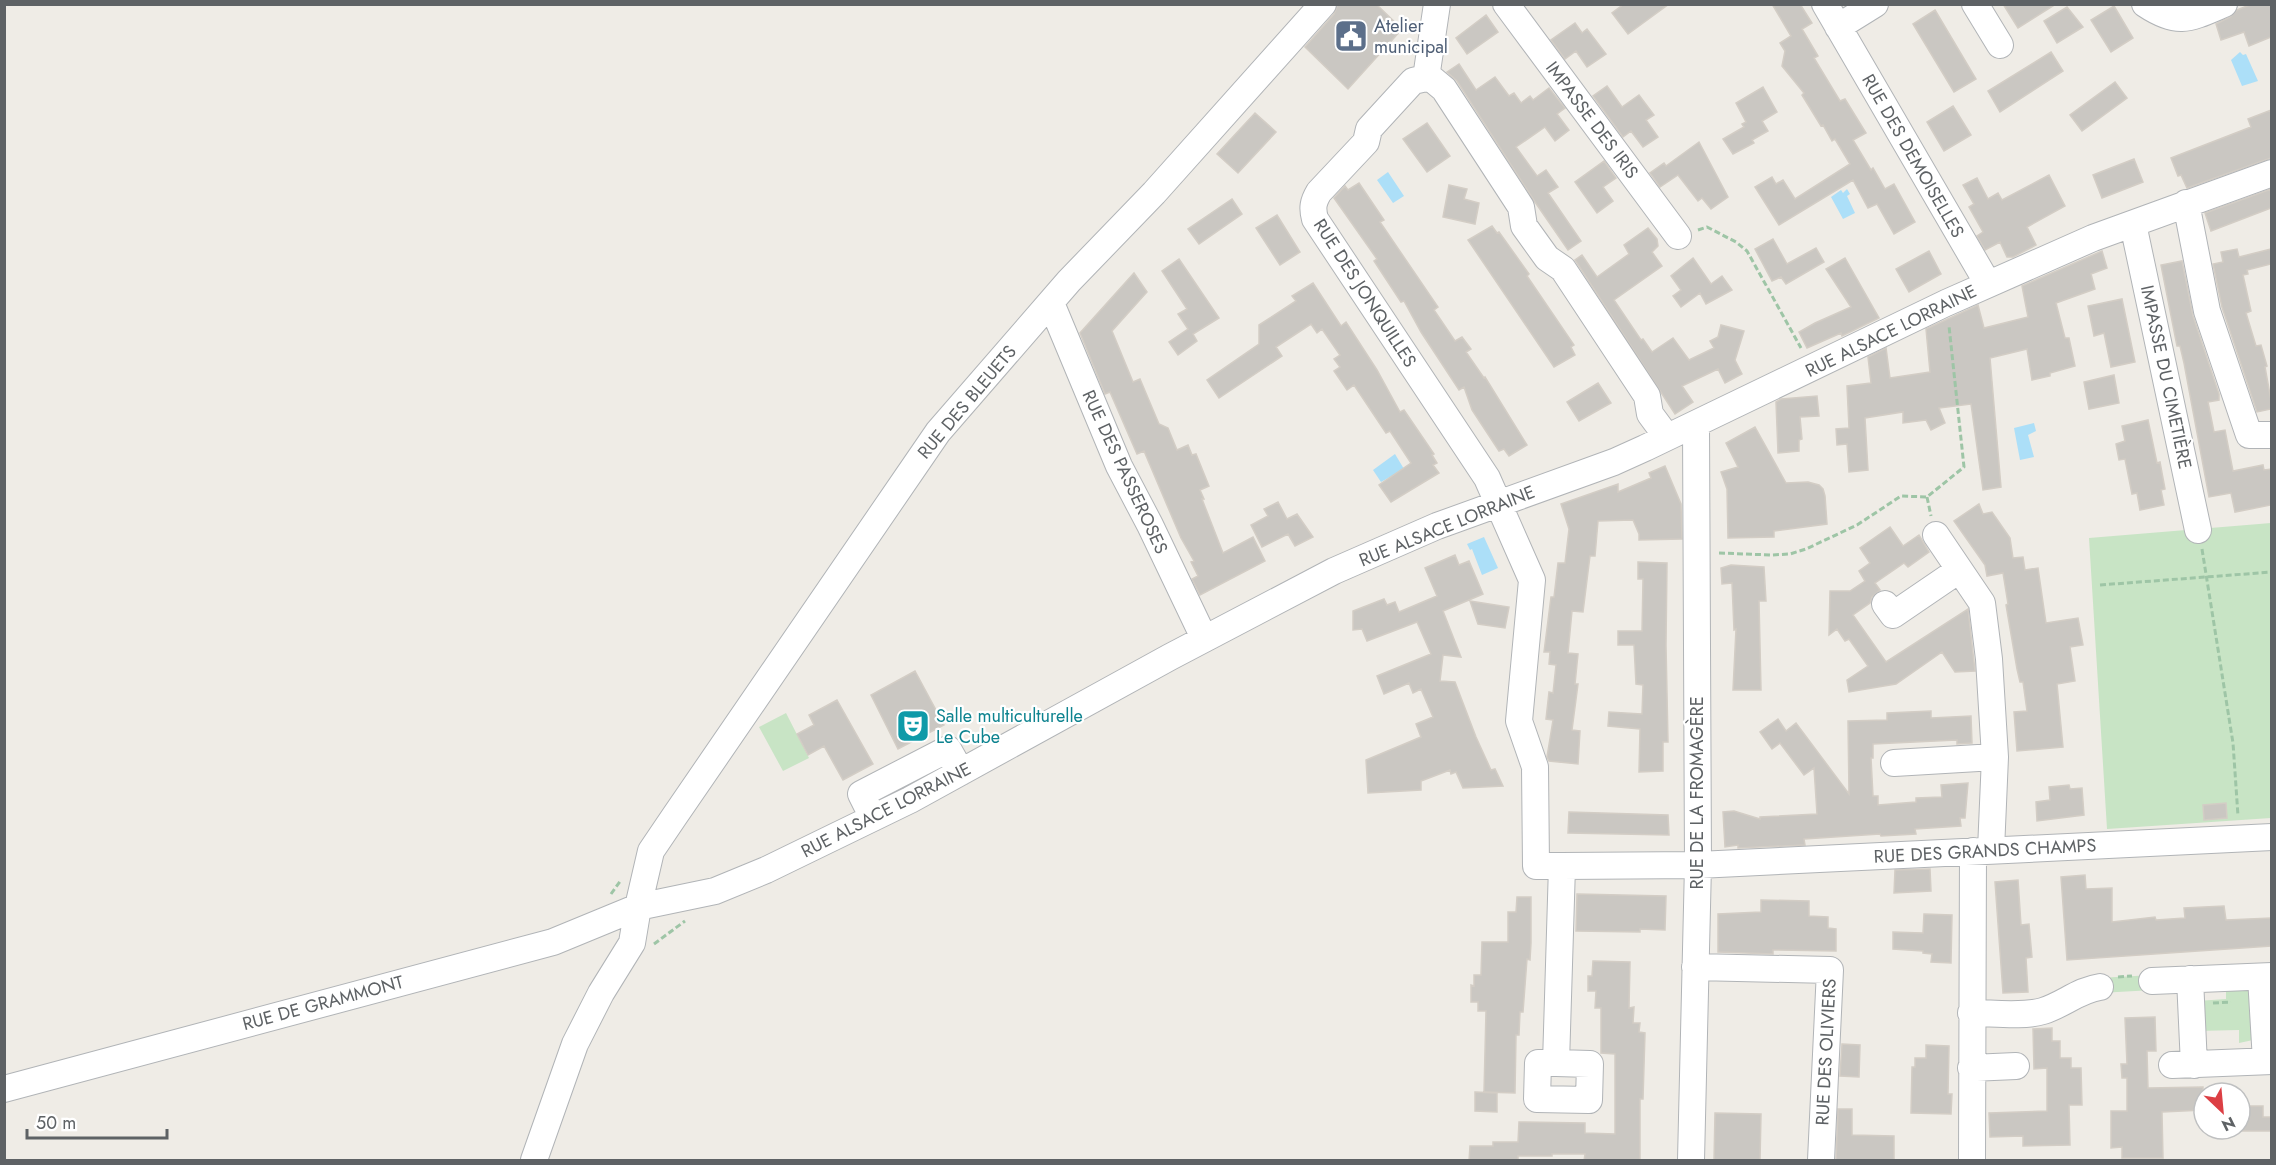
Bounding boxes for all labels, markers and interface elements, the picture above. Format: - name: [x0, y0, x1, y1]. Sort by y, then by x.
- place label: Atelier municipal: [1374, 13, 1448, 60]
- public building icon: Atelier municipal: [1333, 18, 1369, 54]
- street label: IMPASSE DES IRIS: [1539, 56, 1645, 184]
- street label: RUE DES DEMOISELLES: [1855, 69, 1971, 243]
- street label: RUE DES JONQUILLES: [1307, 214, 1423, 372]
- street label: RUE ALSACE LORRAINE: [1801, 278, 1981, 384]
- street label: IMPASSE DU CIMETIÈRE: [2134, 283, 2198, 471]
- street label: RUE DES BLEUETS: [912, 339, 1023, 465]
- street label: RUE DES PASSEROSES: [1076, 386, 1174, 558]
- street label: RUE ALSACE LORRAINE: [1355, 479, 1539, 573]
- street label: RUE DE LA FROMAGÈRE: [1684, 696, 1710, 890]
- place label: Salle multiculturelle Le Cube: [936, 703, 1083, 750]
- theatre icon: Salle multiculturelle Le Cube: [895, 708, 931, 744]
- street label: RUE ALSACE LORRAINE: [797, 756, 975, 864]
- street label: RUE DES GRANDS CHAMPS: [1873, 832, 2097, 870]
- street label: RUE DE GRAMMONT: [240, 969, 407, 1037]
- street label: RUE DES OLIVIERS: [1809, 978, 1843, 1126]
- north arrow: [2192, 1081, 2252, 1141]
- scale bar: [27, 1102, 166, 1140]
- text: 50 m: [36, 1110, 76, 1136]
- text: N: [2218, 1111, 2239, 1137]

